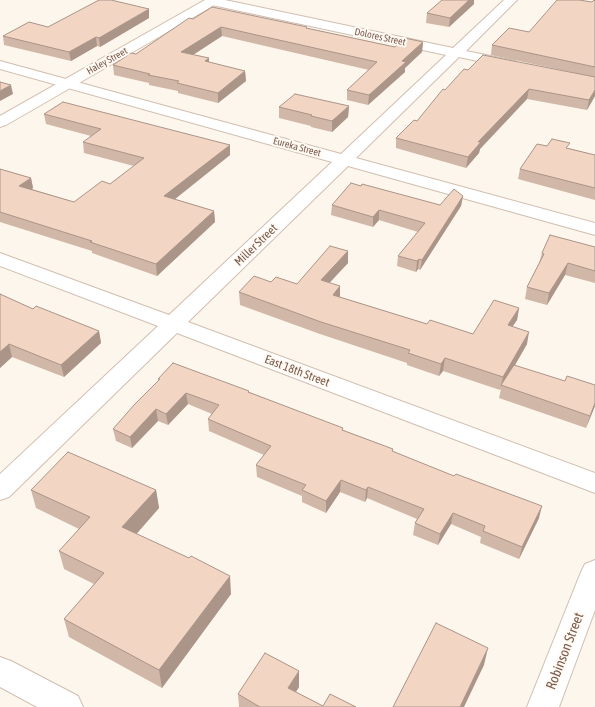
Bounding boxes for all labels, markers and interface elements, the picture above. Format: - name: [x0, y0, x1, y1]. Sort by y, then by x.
- street label: Dolores Street: [353, 26, 407, 48]
- street label: Haley Street: [84, 45, 130, 77]
- street label: Eureka Street: [272, 135, 322, 159]
- street label: Miller Street: [232, 221, 280, 269]
- street label: East 18th Street: [262, 352, 332, 390]
- street label: Robinson Street: [543, 610, 587, 692]

